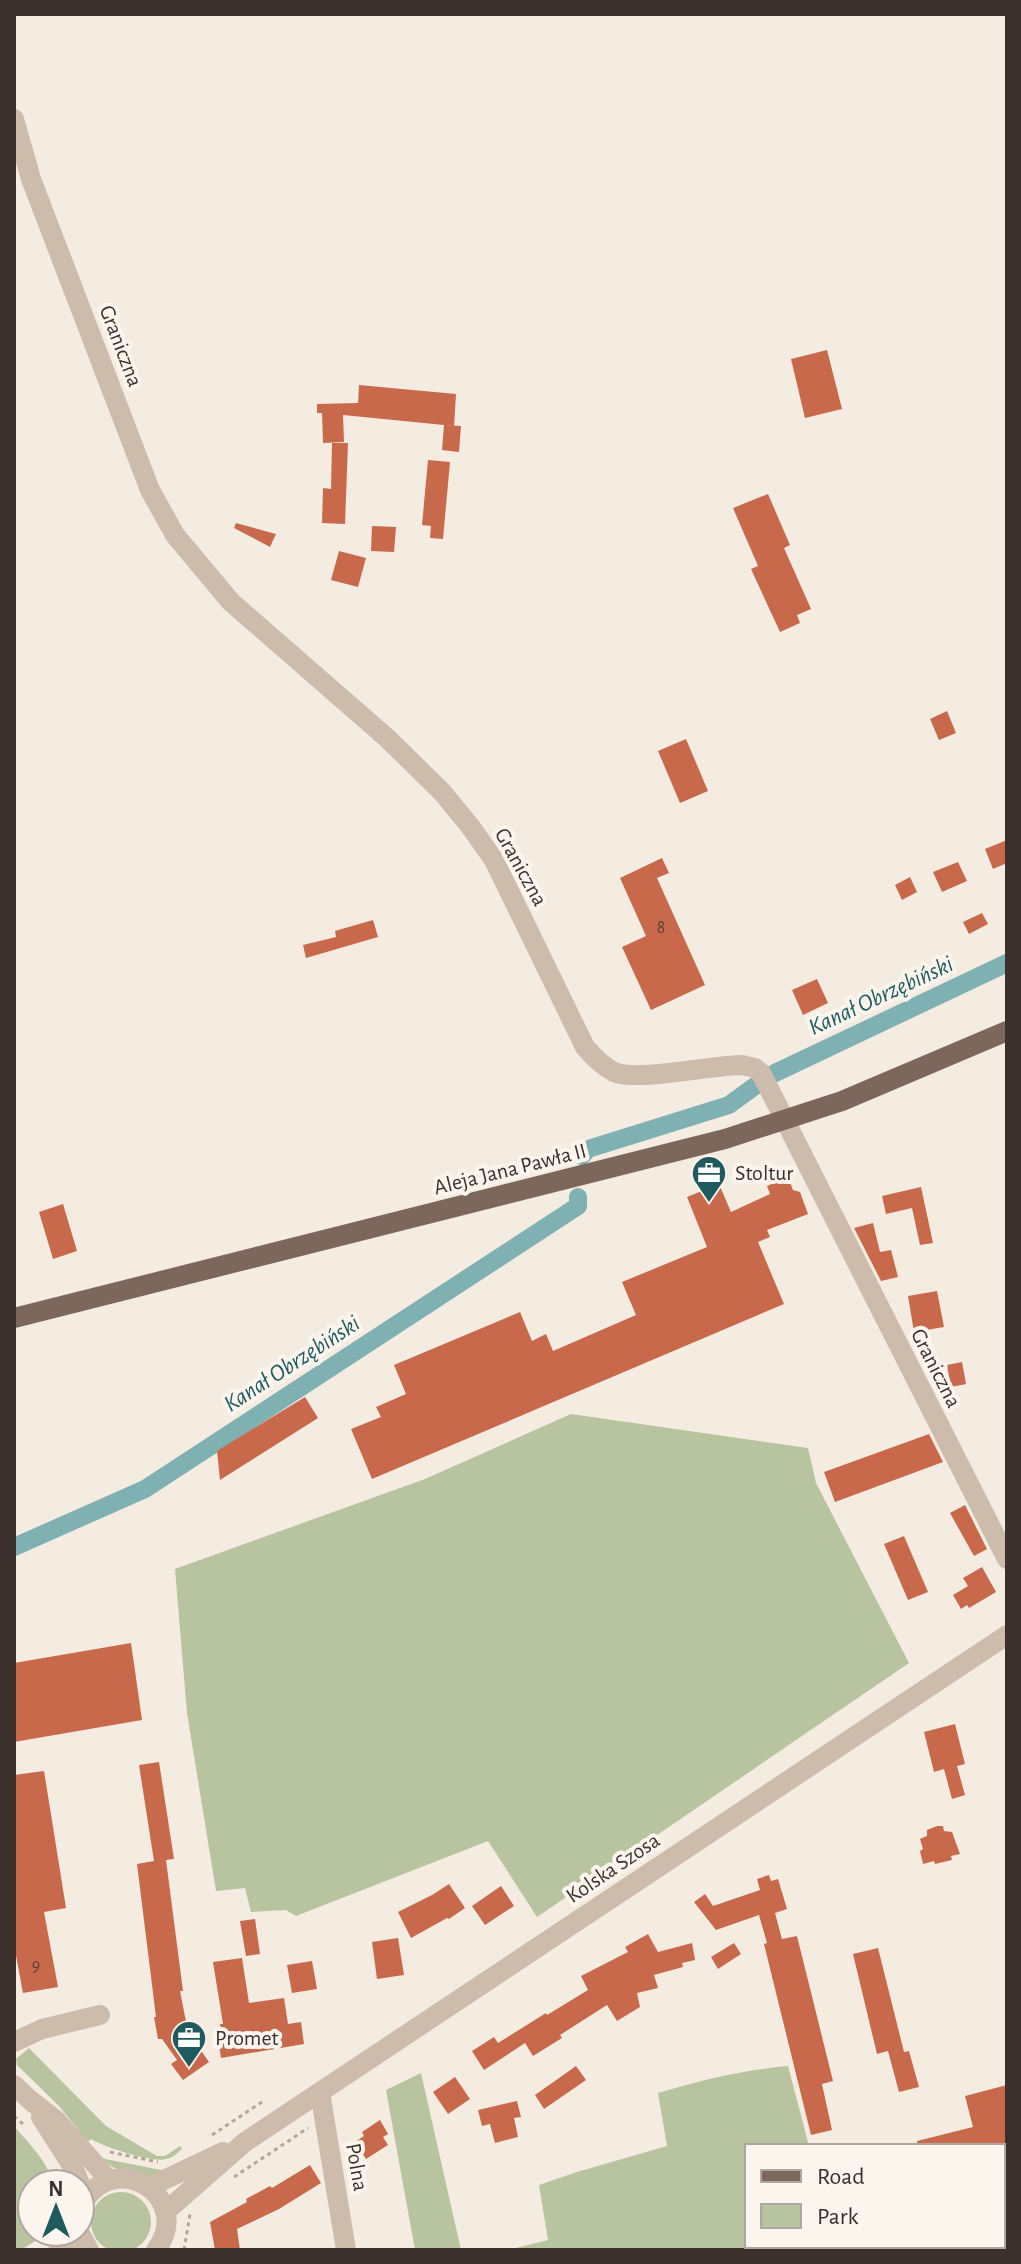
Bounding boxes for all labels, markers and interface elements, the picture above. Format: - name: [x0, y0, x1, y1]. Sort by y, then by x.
- street label: Graniczna: [95, 302, 147, 390]
- street label: Graniczna: [491, 824, 551, 910]
- house number: 8: [657, 919, 665, 937]
- water label: Kanał Obrzębiński: [805, 952, 957, 1040]
- street label: Aleja Jana Pawła II: [432, 1139, 588, 1199]
- office icon: Stoltur: [690, 1154, 728, 1204]
- place label: Stoltur: [735, 1162, 793, 1184]
- water label: Kanał Obrzębiński: [220, 1311, 364, 1417]
- street label: Graniczna: [907, 1325, 965, 1411]
- street label: Kolska Szosa: [562, 1829, 664, 1907]
- house number: 9: [32, 1957, 40, 1975]
- office icon: Promet: [170, 2019, 208, 2069]
- place label: Promet: [215, 2027, 279, 2049]
- street label: Polna: [342, 2141, 372, 2193]
- legend: [745, 2144, 1005, 2248]
- text: Road: [817, 2165, 865, 2189]
- north arrow: [16, 2168, 96, 2248]
- text: N: [48, 2178, 64, 2200]
- text: Park: [817, 2205, 858, 2229]

